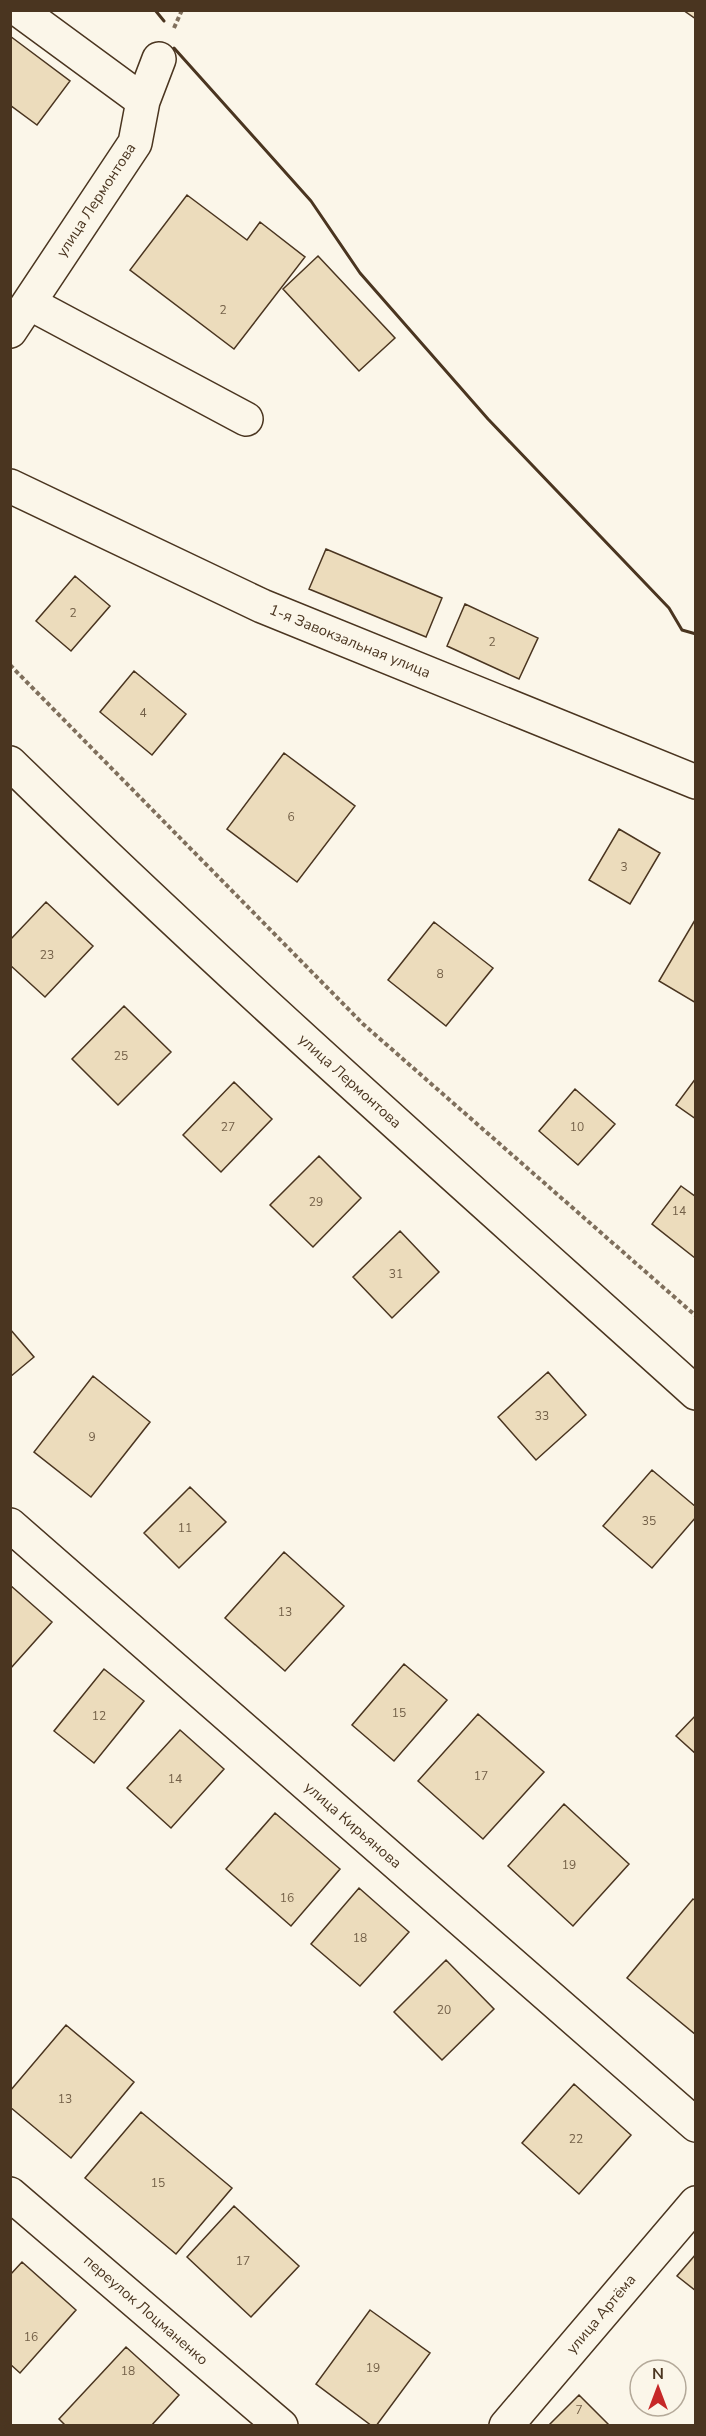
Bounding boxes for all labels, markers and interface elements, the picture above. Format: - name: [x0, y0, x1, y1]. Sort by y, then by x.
- street label: улица Лермонтова: [52, 139, 140, 261]
- house number: 2: [219, 302, 227, 318]
- street label: 1-я Завокзальная улица: [266, 599, 434, 683]
- house number: 2: [69, 605, 77, 621]
- house number: 2: [488, 634, 496, 650]
- house number: 4: [139, 705, 147, 721]
- house number: 6: [287, 809, 295, 825]
- house number: 3: [620, 859, 628, 875]
- house number: 23: [40, 947, 54, 963]
- house number: 8: [436, 966, 444, 982]
- street label: улица Лермонтова: [294, 1029, 406, 1133]
- house number: 25: [114, 1048, 128, 1064]
- house number: 27: [221, 1119, 235, 1135]
- house number: 10: [570, 1119, 584, 1135]
- house number: 29: [309, 1194, 323, 1210]
- house number: 14: [672, 1203, 686, 1219]
- house number: 31: [389, 1266, 403, 1282]
- house number: 33: [535, 1408, 549, 1424]
- house number: 9: [88, 1429, 96, 1445]
- house number: 35: [642, 1513, 656, 1529]
- house number: 11: [178, 1520, 192, 1536]
- house number: 13: [278, 1604, 292, 1620]
- house number: 15: [392, 1705, 406, 1721]
- house number: 12: [92, 1708, 106, 1724]
- house number: 17: [474, 1768, 488, 1784]
- house number: 14: [168, 1771, 182, 1787]
- street label: улица Кирьянова: [300, 1777, 406, 1873]
- house number: 19: [562, 1857, 576, 1873]
- house number: 16: [280, 1890, 294, 1906]
- house number: 18: [353, 1930, 367, 1946]
- house number: 20: [437, 2002, 451, 2018]
- house number: 13: [58, 2091, 72, 2107]
- house number: 22: [569, 2131, 583, 2147]
- house number: 15: [151, 2175, 165, 2191]
- street label: переулок Лоцманенко: [80, 2250, 212, 2370]
- house number: 17: [236, 2253, 250, 2269]
- street label: улица Артёма: [562, 2270, 640, 2358]
- house number: 16: [24, 2329, 38, 2345]
- north arrow: [628, 2358, 688, 2418]
- house number: 19: [366, 2360, 380, 2376]
- house number: 18: [121, 2363, 135, 2379]
- text: N: [652, 2363, 664, 2385]
- house number: 7: [575, 2402, 583, 2418]

